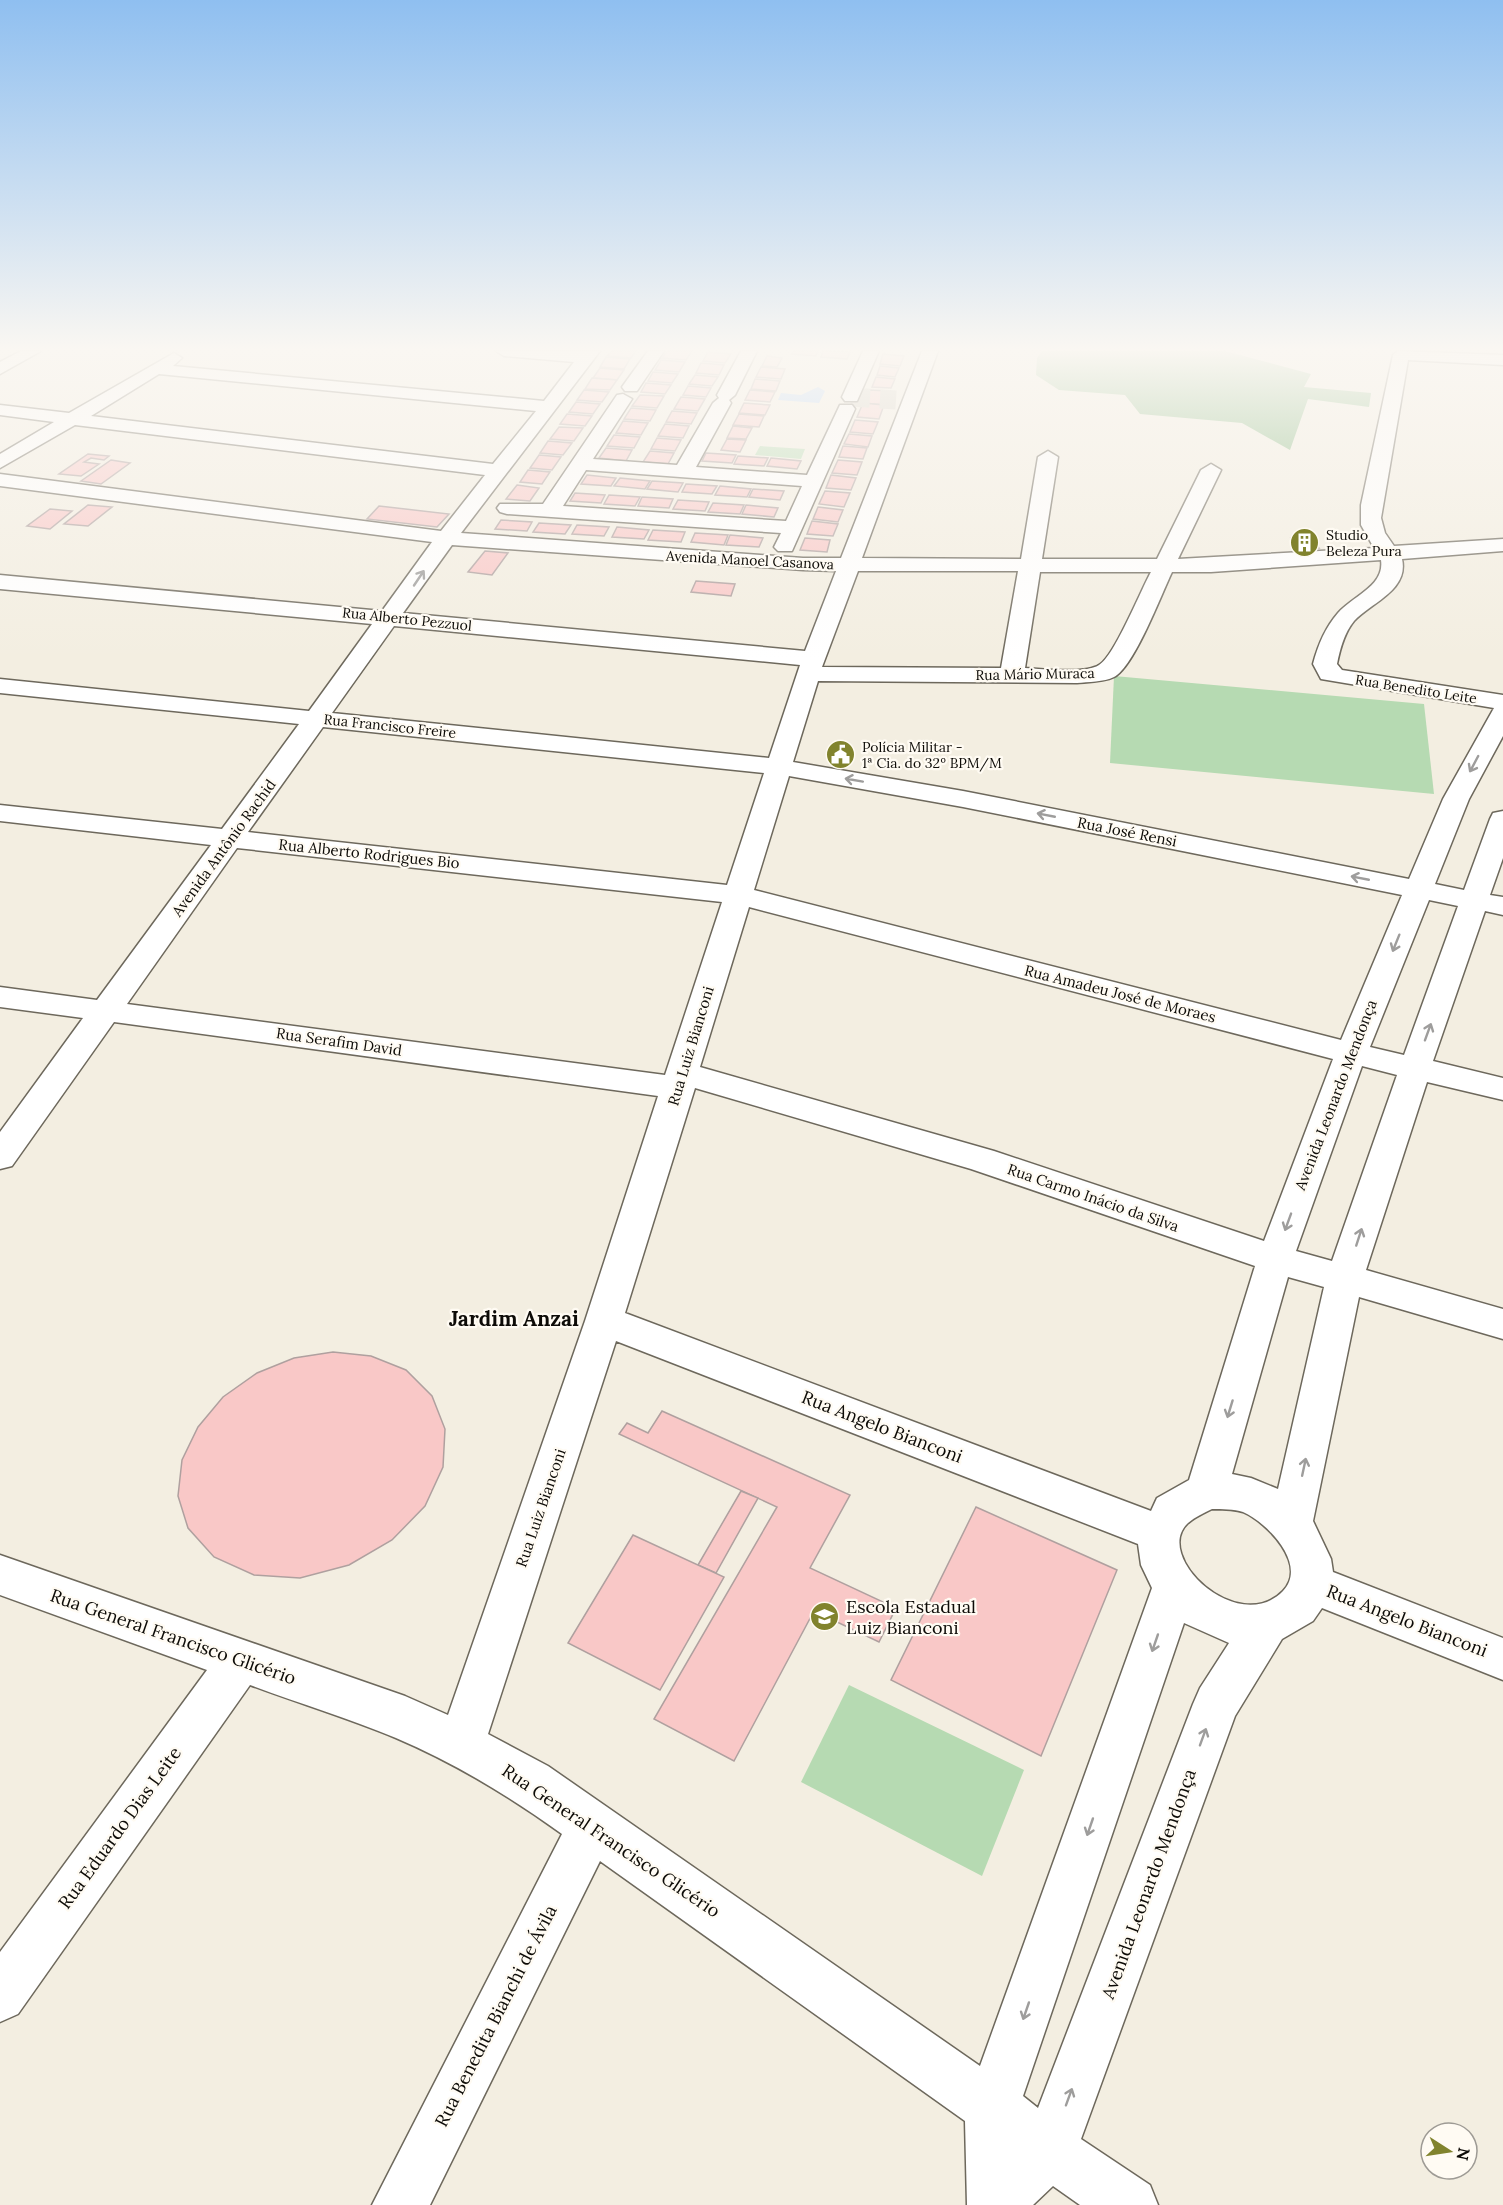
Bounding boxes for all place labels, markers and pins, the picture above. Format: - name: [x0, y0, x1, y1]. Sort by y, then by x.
- place label: Studio Beleza Pura: [1326, 526, 1402, 560]
- building icon: Studio Beleza Pura: [1289, 527, 1321, 559]
- place label: Polícia Militar - 1ª Cia. do 32º BPM/M: [862, 738, 1002, 772]
- public building icon: Polícia Militar - 1ª Cia. do 32º BPM/M: [825, 739, 857, 771]
- place label: Escola Estadual Luiz Bianconi: [846, 1595, 976, 1639]
- school or university icon: Escola Estadual Luiz Bianconi: [809, 1601, 841, 1633]

